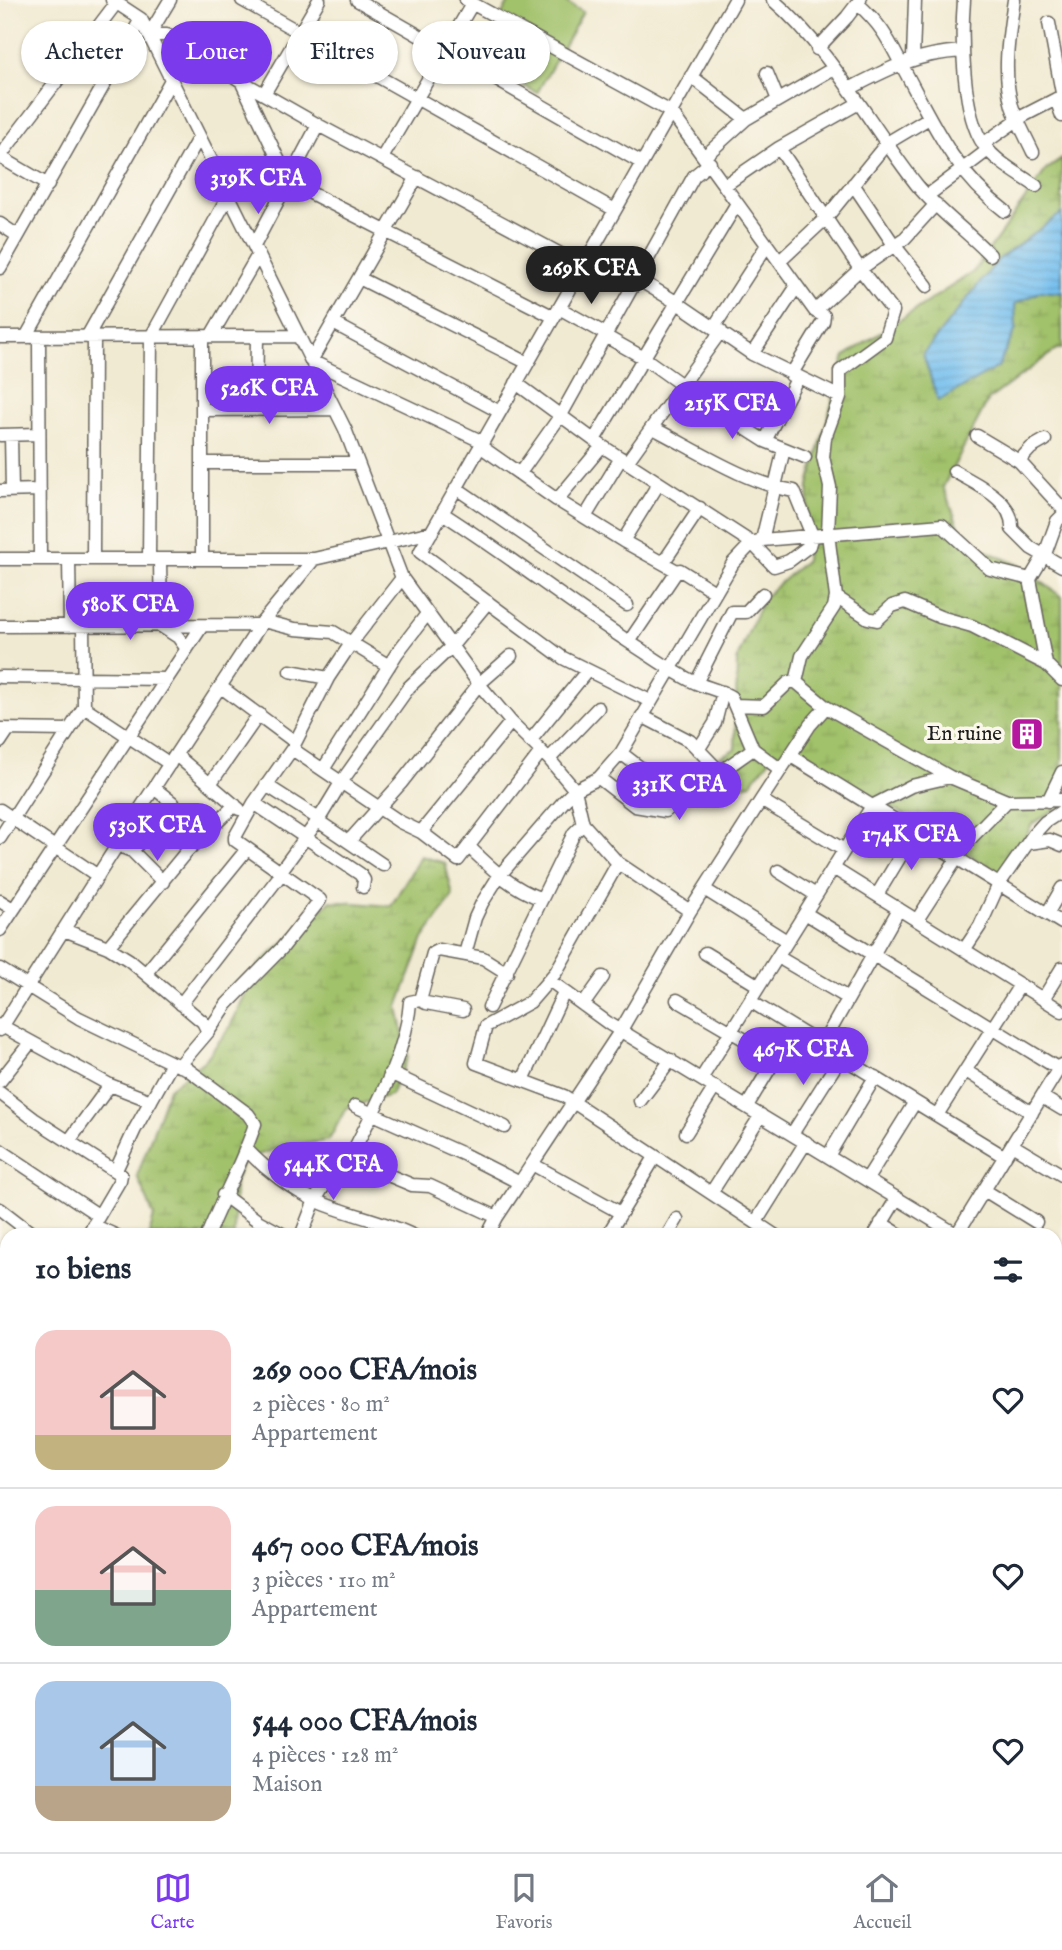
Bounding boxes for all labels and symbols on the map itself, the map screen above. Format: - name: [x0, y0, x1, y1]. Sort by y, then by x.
- pin: 319K CFA: [186, 156, 330, 216]
- pin: 269K CFA: [519, 246, 663, 306]
- pin: 526K CFA: [197, 366, 341, 426]
- pin: 215K CFA: [660, 382, 804, 441]
- pin: 580K CFA: [58, 582, 202, 642]
- building icon: En ruine: [1008, 715, 1046, 753]
- place label: En ruine: [927, 721, 1002, 748]
- pin: 331K CFA: [607, 762, 751, 822]
- pin: 530K CFA: [85, 804, 229, 863]
- pin: 174K CFA: [839, 812, 983, 872]
- pin: 467K CFA: [731, 1028, 875, 1087]
- pin: 544K CFA: [261, 1142, 405, 1202]

